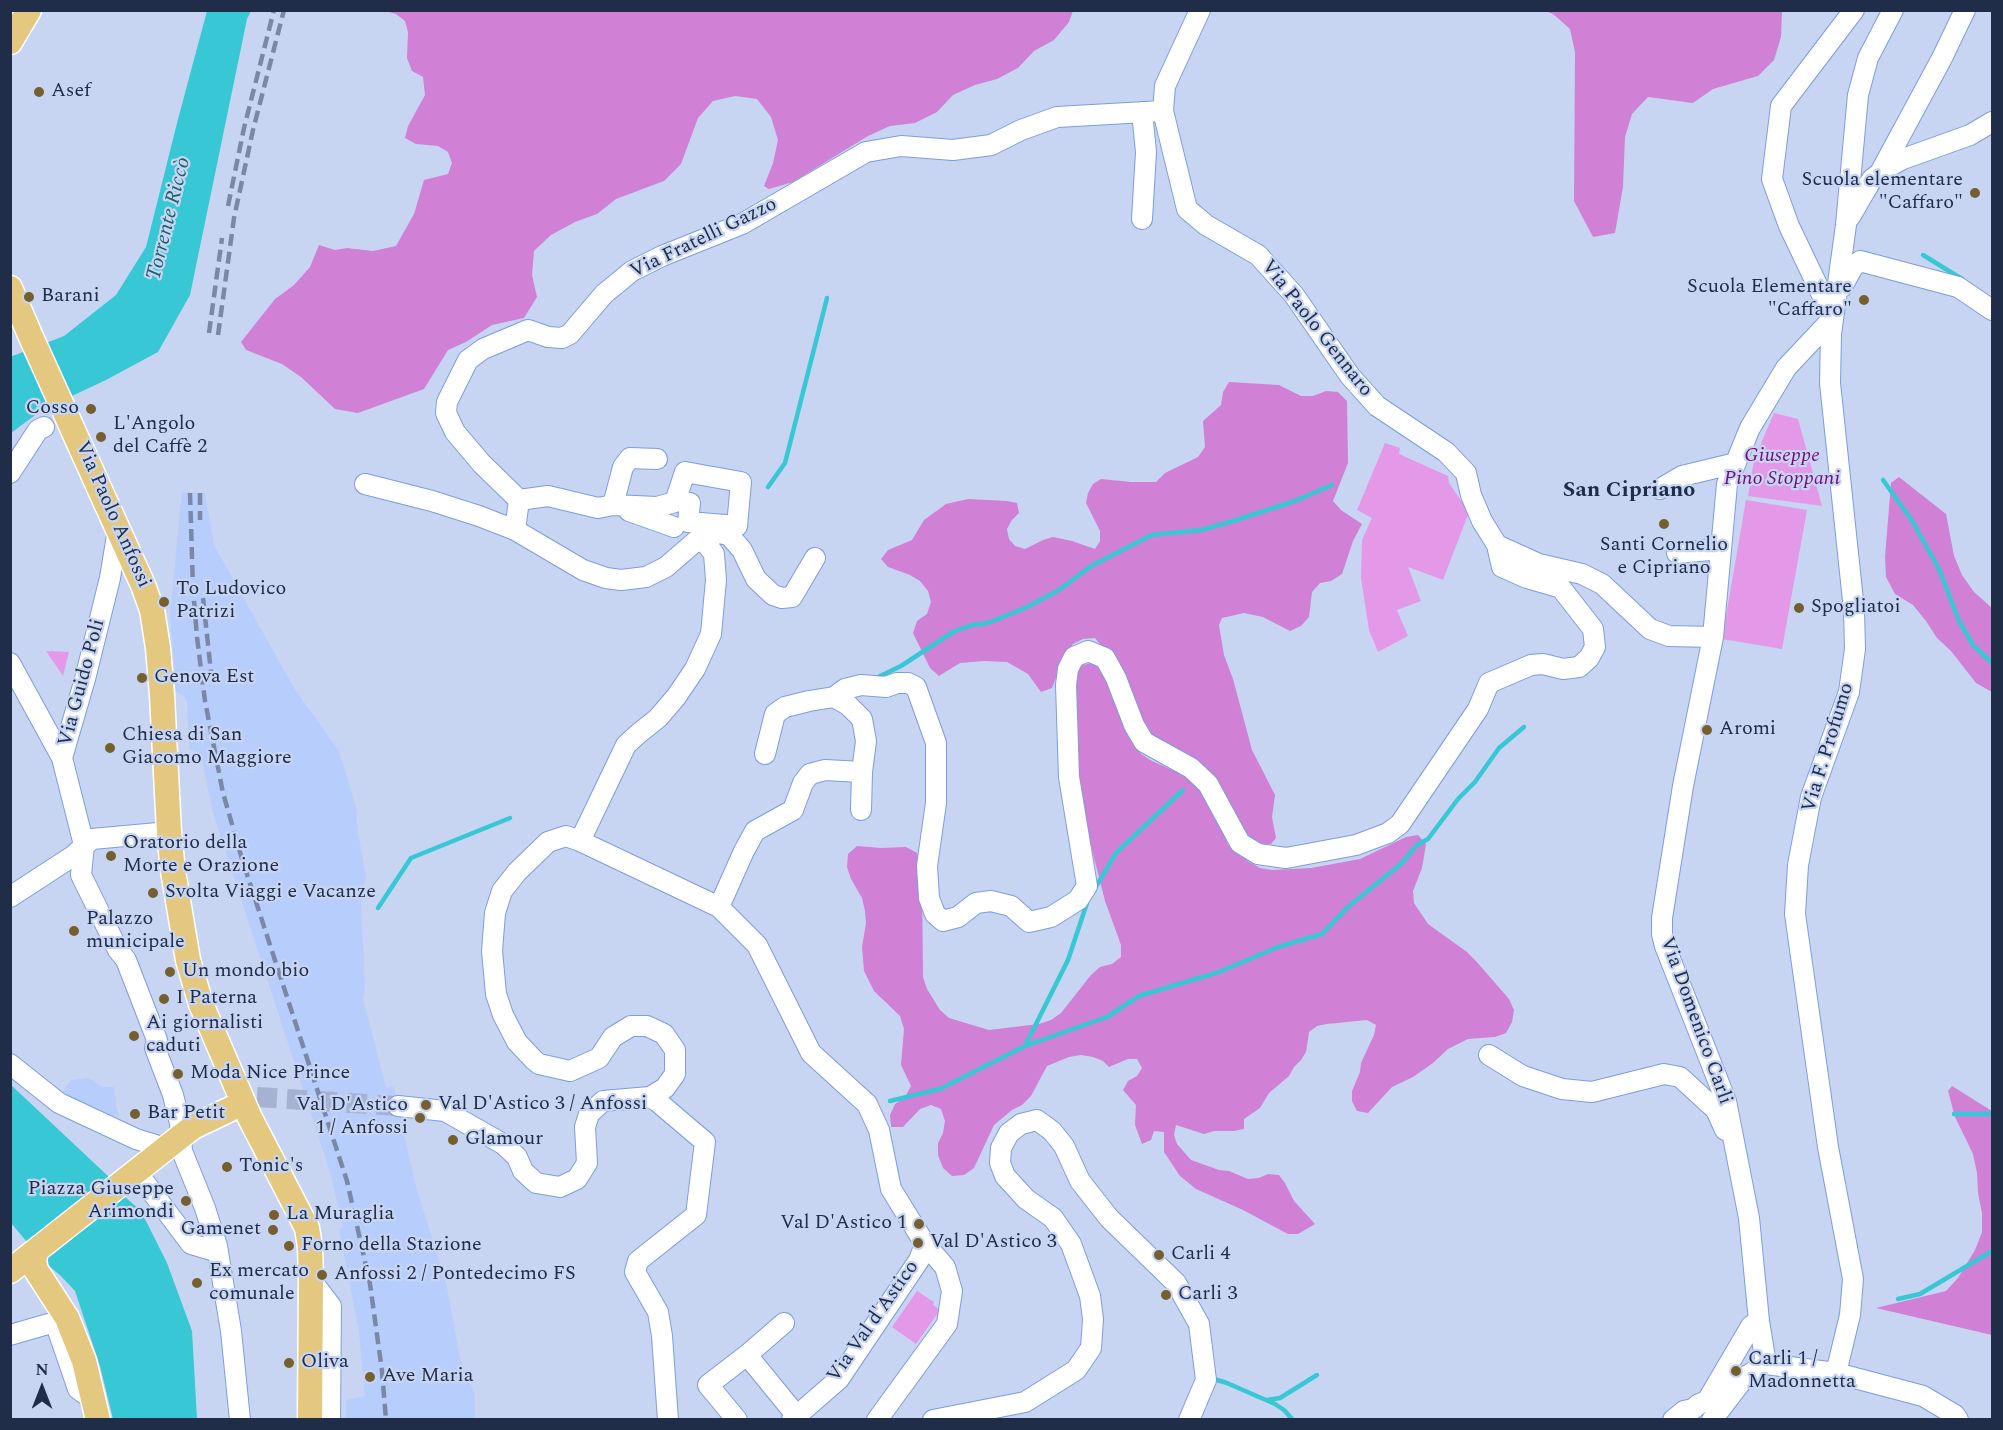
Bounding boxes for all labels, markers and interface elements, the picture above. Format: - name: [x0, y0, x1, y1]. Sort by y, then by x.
- place label: Asef: [51, 80, 91, 104]
- marker: Asef: [32, 85, 46, 99]
- water label: Torrente Riccò: [143, 155, 197, 283]
- place label: Scuola elementare "Caffaro": [1801, 169, 1963, 216]
- marker: Scuola elementare "Caffaro": [1968, 186, 1982, 200]
- street label: Via Fratelli Gazzo: [627, 193, 781, 285]
- street label: Via Paolo Gennaro: [1255, 256, 1377, 402]
- place label: Scuola Elementare "Caffaro": [1687, 276, 1852, 323]
- place label: Barani: [41, 285, 100, 309]
- marker: Barani: [22, 290, 36, 304]
- marker: Scuola Elementare "Caffaro": [1857, 293, 1871, 307]
- place label: Cosso: [26, 397, 79, 421]
- marker: Cosso: [84, 402, 98, 416]
- place label: L'Angolo del Caffè 2: [113, 413, 207, 460]
- marker: L'Angolo del Caffè 2: [94, 430, 108, 444]
- street label: Via Paolo Anfossi: [69, 438, 155, 592]
- park label: Giuseppe Pino Stoppani: [1724, 445, 1840, 492]
- district label: San Cipriano: [1563, 479, 1695, 505]
- marker: Santi Cornelio e Cipriano: [1657, 517, 1671, 531]
- place label: Santi Cornelio e Cipriano: [1600, 534, 1728, 581]
- place label: To Ludovico Patrizi: [176, 578, 286, 625]
- marker: To Ludovico Patrizi: [157, 595, 171, 609]
- place label: Spogliatoi: [1811, 596, 1901, 620]
- marker: Spogliatoi: [1792, 601, 1806, 615]
- street label: Via Guido Poli: [54, 617, 112, 749]
- place label: Genova Est: [154, 666, 254, 690]
- marker: Genova Est: [135, 671, 149, 685]
- street label: Via F. Profumo: [1798, 680, 1860, 816]
- place label: Aromi: [1719, 718, 1776, 742]
- marker: Aromi: [1700, 723, 1714, 737]
- place label: Chiesa di San Giacomo Maggiore: [122, 724, 292, 771]
- marker: Chiesa di San Giacomo Maggiore: [103, 741, 117, 755]
- place label: Oratorio della Morte e Orazione: [123, 832, 279, 879]
- marker: Oratorio della Morte e Orazione: [104, 849, 118, 863]
- place label: Svolta Viaggi e Vacanze: [165, 881, 376, 905]
- marker: Svolta Viaggi e Vacanze: [146, 886, 160, 900]
- place label: Palazzo municipale: [86, 908, 185, 955]
- marker: Palazzo municipale: [67, 924, 81, 938]
- street label: Via Domenico Carli: [1654, 934, 1736, 1108]
- place label: Un mondo bio: [182, 960, 309, 984]
- marker: Un mondo bio: [163, 965, 177, 979]
- place label: I Paterna: [176, 987, 257, 1011]
- marker: I Paterna: [157, 992, 171, 1006]
- place label: Ai giornalisti caduti: [146, 1012, 263, 1059]
- marker: Ai giornalisti caduti: [127, 1029, 141, 1043]
- place label: Moda Nice Prince: [190, 1062, 350, 1086]
- marker: Moda Nice Prince: [171, 1067, 185, 1081]
- place label: Val D'Astico 3 / Anfossi: [438, 1093, 647, 1117]
- place label: Val D'Astico 1 / Anfossi: [296, 1094, 408, 1141]
- marker: Val D'Astico 3 / Anfossi: [419, 1098, 433, 1112]
- place label: Bar Petit: [147, 1102, 225, 1126]
- marker: Bar Petit: [128, 1107, 142, 1121]
- marker: Val D'Astico 1 / Anfossi: [413, 1111, 427, 1125]
- place label: Glamour: [465, 1128, 543, 1152]
- marker: Glamour: [446, 1133, 460, 1147]
- place label: Tonic's: [239, 1155, 303, 1179]
- marker: Tonic's: [220, 1160, 234, 1174]
- place label: Piazza Giuseppe Arimondi: [28, 1178, 174, 1225]
- marker: Piazza Giuseppe Arimondi: [179, 1194, 193, 1208]
- place label: La Muraglia: [286, 1203, 394, 1227]
- marker: La Muraglia: [267, 1208, 281, 1222]
- place label: Val D'Astico 1: [780, 1212, 907, 1236]
- marker: Val D'Astico 1: [912, 1217, 926, 1231]
- place label: Gamenet: [181, 1218, 261, 1242]
- marker: Gamenet: [266, 1223, 280, 1237]
- place label: Val D'Astico 3: [930, 1231, 1057, 1255]
- place label: Forno della Stazione: [301, 1234, 482, 1258]
- marker: Val D'Astico 3: [911, 1236, 925, 1250]
- marker: Forno della Stazione: [282, 1239, 296, 1253]
- place label: Carli 4: [1171, 1243, 1230, 1267]
- marker: Carli 4: [1152, 1248, 1166, 1262]
- street label: Via Val d'Astico: [823, 1256, 925, 1388]
- place label: Ex mercato comunale: [209, 1260, 309, 1307]
- place label: Anfossi 2 / Pontedecimo FS: [334, 1263, 576, 1287]
- marker: Anfossi 2 / Pontedecimo FS: [315, 1268, 329, 1282]
- marker: Ex mercato comunale: [190, 1276, 204, 1290]
- place label: Carli 3: [1178, 1283, 1237, 1307]
- marker: Carli 3: [1159, 1288, 1173, 1302]
- place label: Carli 1 / Madonnetta: [1748, 1348, 1856, 1395]
- place label: Oliva: [301, 1351, 349, 1375]
- marker: Oliva: [282, 1356, 296, 1370]
- north arrow: [12, 1358, 72, 1418]
- text: N: [35, 1358, 49, 1382]
- marker: Carli 1 / Madonnetta: [1729, 1364, 1743, 1378]
- place label: Ave Maria: [382, 1365, 473, 1389]
- marker: Ave Maria: [363, 1370, 377, 1384]

